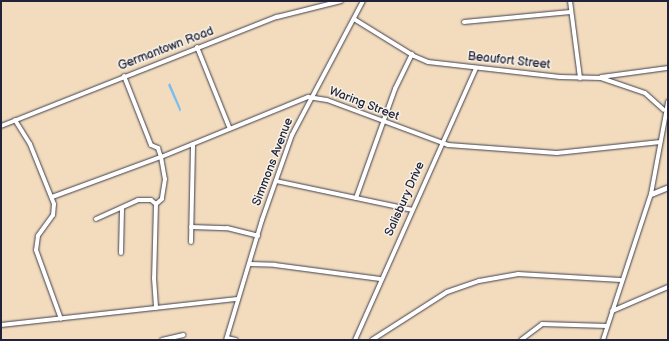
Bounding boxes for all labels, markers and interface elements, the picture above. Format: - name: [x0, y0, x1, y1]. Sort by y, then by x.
- street label: Germantown Road: [116, 24, 216, 74]
- street label: Beaufort Street: [467, 49, 551, 73]
- street label: Waring Street: [327, 84, 401, 124]
- street label: Simmons Avenue: [250, 116, 296, 208]
- street label: Salisbury Drive: [382, 159, 428, 239]

